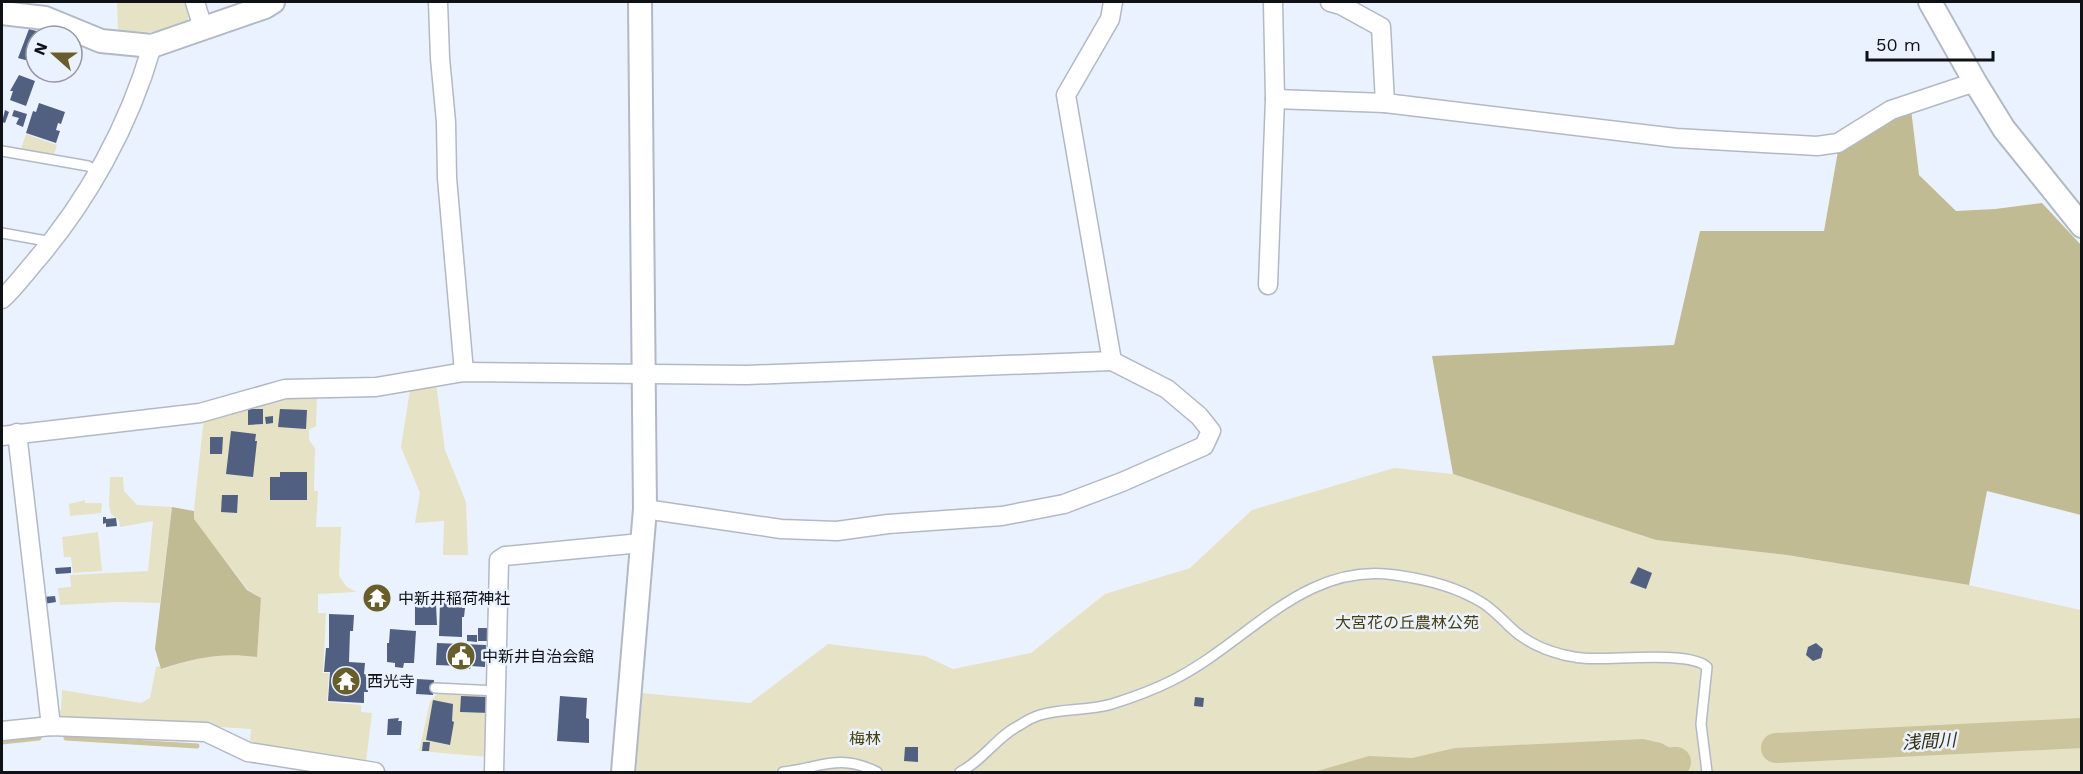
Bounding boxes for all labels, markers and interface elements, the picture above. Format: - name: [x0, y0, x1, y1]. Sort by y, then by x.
- north arrow: [24, 24, 84, 84]
- scale bar: [1867, 24, 1993, 62]
- text: 50 m: [1876, 34, 1921, 55]
- text: N: [29, 40, 51, 58]
- temple icon: 中新井稲荷神社: [361, 582, 393, 614]
- place label: 中新井稲荷神社: [398, 589, 510, 608]
- park label: 大宮花の丘農林公苑: [1335, 613, 1479, 632]
- public building icon: 中新井自治会館: [445, 640, 477, 672]
- place label: 中新井自治会館: [482, 647, 594, 666]
- temple icon: 西光寺: [330, 665, 362, 697]
- place label: 西光寺: [367, 672, 415, 691]
- park label: 梅林: [849, 729, 881, 748]
- water label: 浅間川: [1901, 729, 1959, 753]

